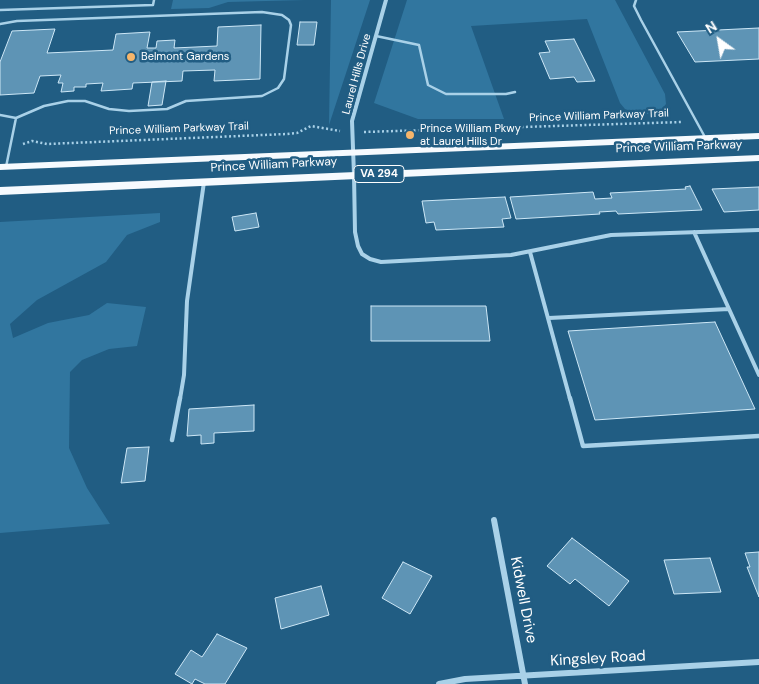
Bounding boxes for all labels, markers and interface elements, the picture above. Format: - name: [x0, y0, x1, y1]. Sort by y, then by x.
- north arrow: [694, 15, 744, 65]
- text: N: [702, 17, 720, 38]
- street label: Laurel Hills Drive: [340, 32, 374, 116]
- place label: Belmont Gardens: [141, 50, 229, 64]
- marker: Belmont Gardens: [125, 51, 137, 63]
- street label: Prince William Parkway Trail: [529, 107, 669, 125]
- street label: Prince William Parkway Trail: [109, 120, 249, 138]
- place label: Prince William Pkwy at Laurel Hills Dr: [420, 122, 521, 148]
- marker: Prince William Pkwy at Laurel Hills Dr: [404, 129, 416, 141]
- street label: Prince William Parkway: [615, 138, 743, 156]
- street label: Prince William Parkway: [210, 154, 338, 176]
- road number: VA 294: [354, 165, 404, 182]
- street label: Kidwell Drive: [506, 555, 540, 645]
- street label: Kingsley Road: [550, 648, 646, 670]

